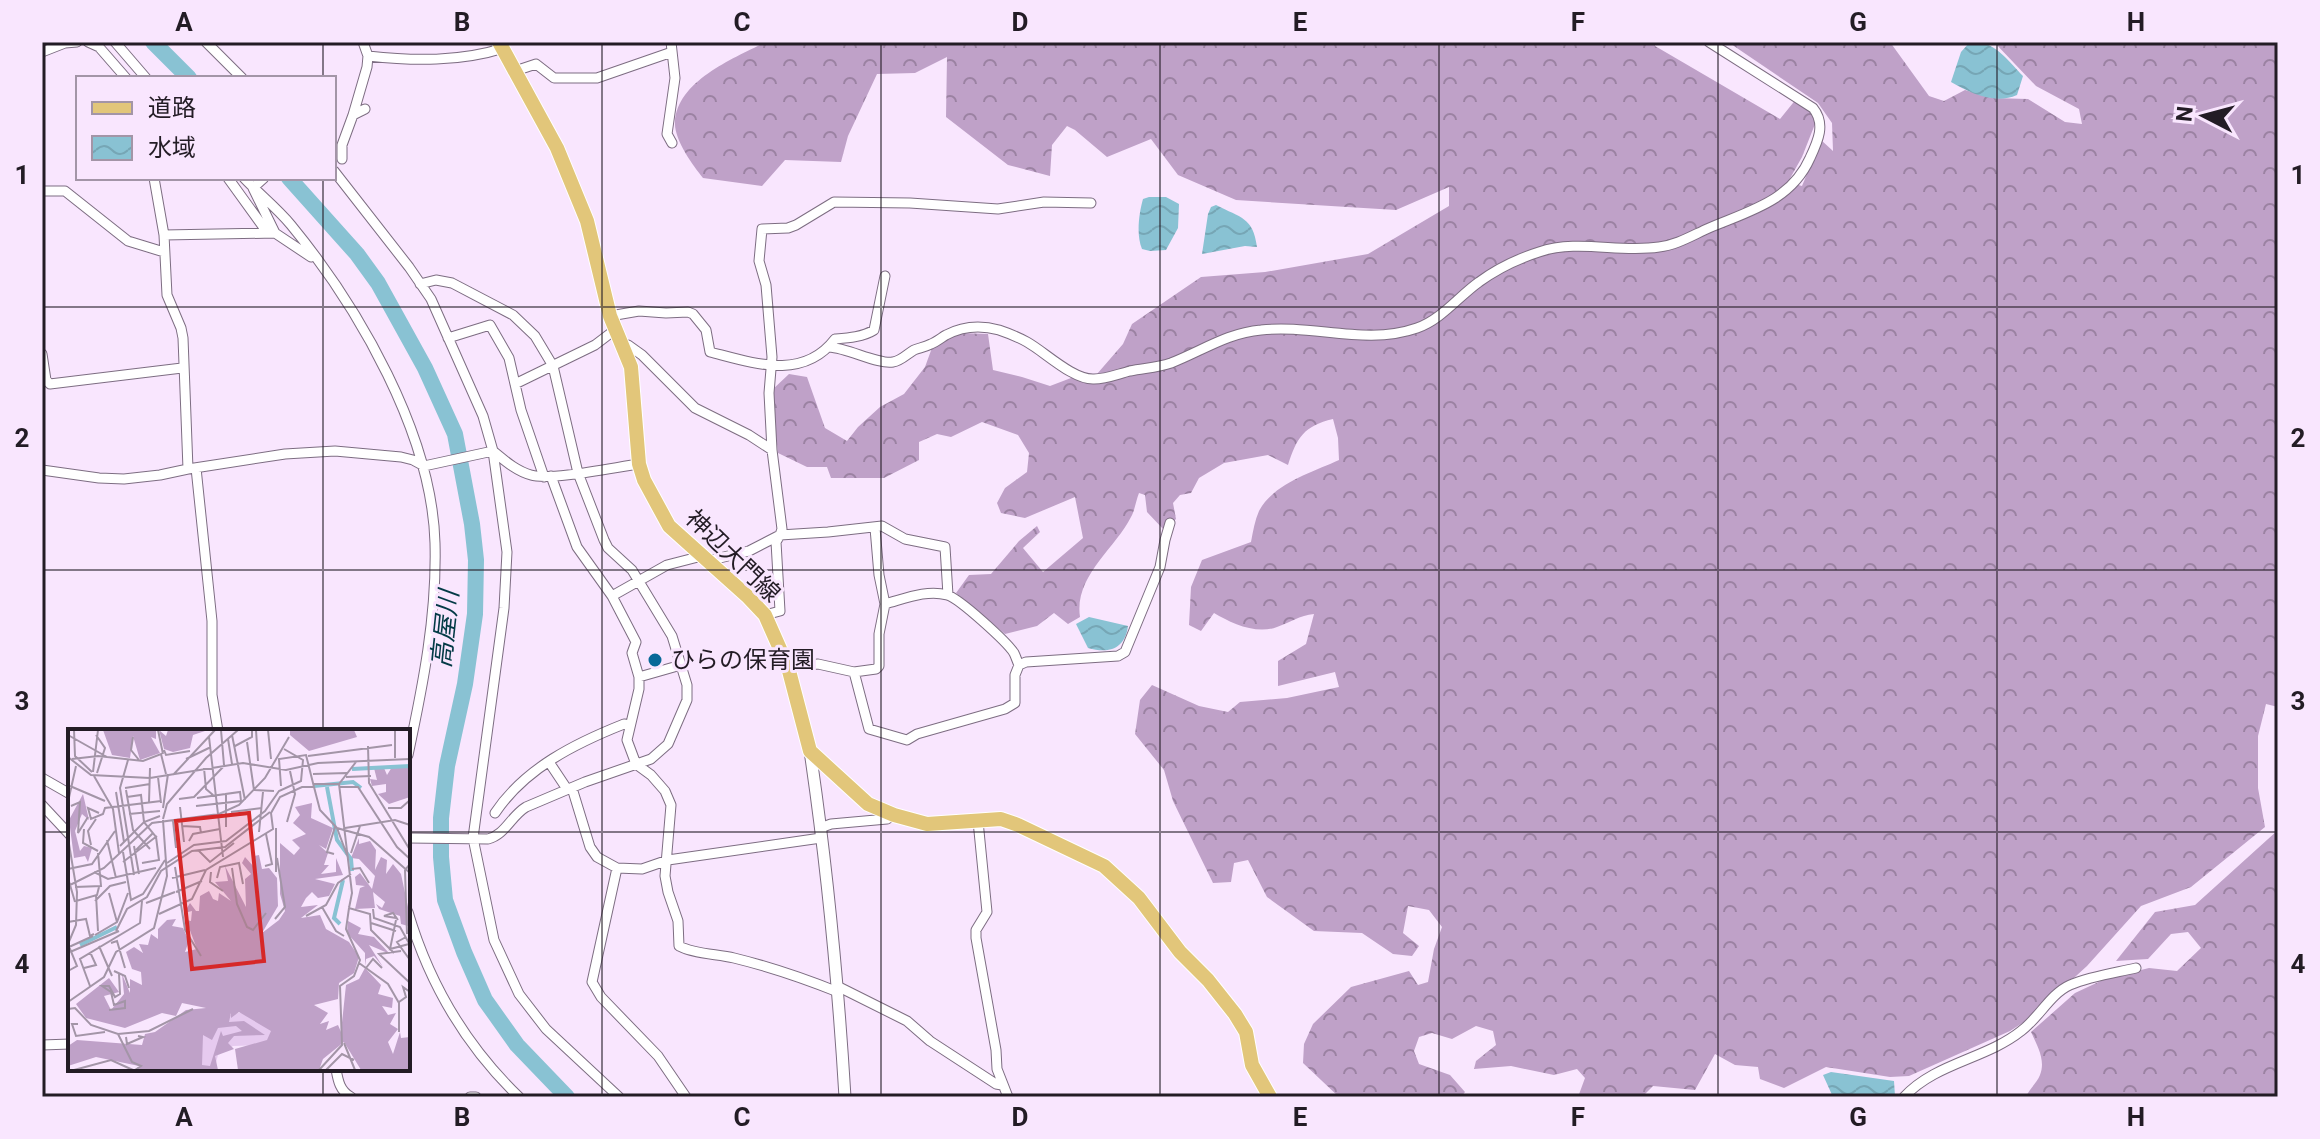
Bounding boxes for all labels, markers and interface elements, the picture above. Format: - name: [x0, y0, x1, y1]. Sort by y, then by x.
- text: A: [175, 7, 193, 37]
- text: B: [454, 7, 470, 37]
- text: C: [733, 7, 751, 37]
- text: D: [1012, 7, 1028, 37]
- text: E: [1293, 7, 1308, 37]
- text: F: [1571, 7, 1585, 37]
- text: G: [1849, 7, 1867, 37]
- text: H: [2127, 7, 2145, 37]
- legend: [76, 76, 336, 180]
- north arrow: [2164, 76, 2244, 156]
- text: 道路: [148, 94, 196, 122]
- text: N: [2171, 105, 2198, 123]
- text: 水域: [148, 134, 196, 162]
- text: 1: [15, 160, 29, 190]
- text: 1: [2291, 160, 2305, 190]
- text: 2: [15, 423, 29, 453]
- text: 2: [2291, 423, 2305, 453]
- street label: 神辺大門線: [680, 504, 786, 608]
- water label: 高屋川: [426, 586, 464, 669]
- place label: ひらの保育園: [671, 646, 815, 674]
- marker: ひらの保育園: [646, 651, 664, 669]
- text: 3: [15, 686, 29, 716]
- text: 3: [2291, 686, 2305, 716]
- inset map: [68, 729, 410, 1071]
- text: 4: [15, 949, 30, 979]
- text: 4: [2291, 949, 2306, 979]
- text: A: [175, 1102, 193, 1132]
- text: B: [454, 1102, 470, 1132]
- text: C: [733, 1102, 751, 1132]
- text: D: [1012, 1102, 1028, 1132]
- text: E: [1293, 1102, 1308, 1132]
- text: F: [1571, 1102, 1585, 1132]
- text: G: [1849, 1102, 1867, 1132]
- text: H: [2127, 1102, 2145, 1132]

